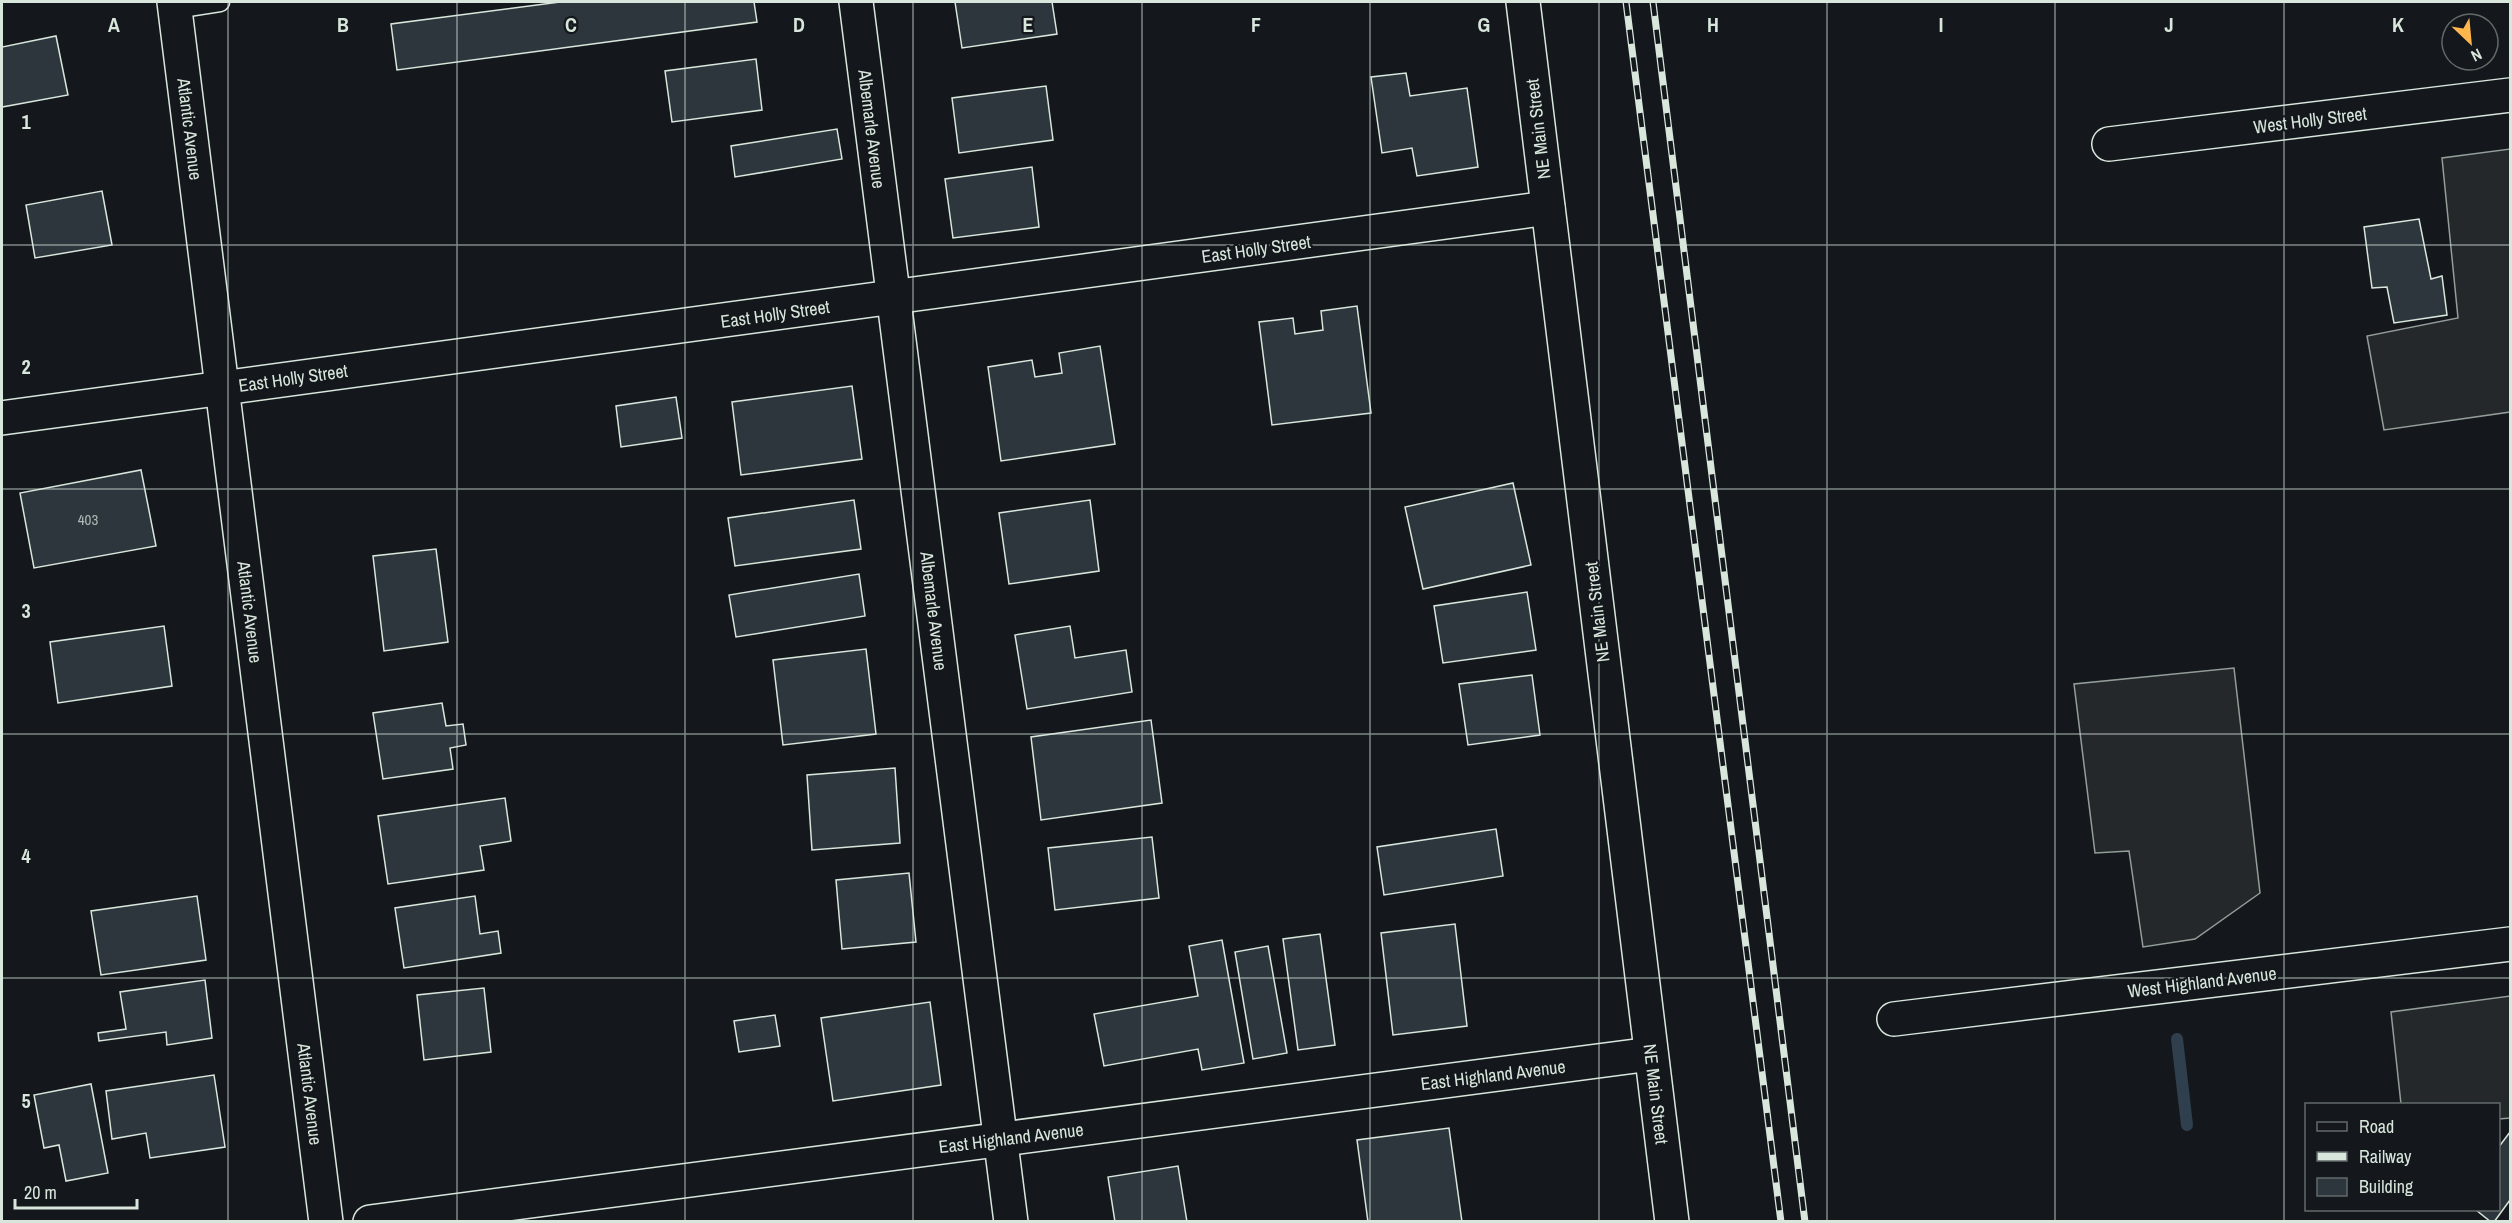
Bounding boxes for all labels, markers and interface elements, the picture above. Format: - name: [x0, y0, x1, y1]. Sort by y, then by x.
- text: A: [108, 11, 120, 38]
- text: B: [337, 11, 349, 38]
- text: C: [565, 11, 577, 38]
- text: D: [793, 11, 805, 38]
- text: E: [1023, 11, 1034, 38]
- text: F: [1251, 11, 1261, 38]
- text: G: [1478, 11, 1490, 38]
- text: H: [1707, 11, 1719, 38]
- text: I: [1939, 11, 1943, 38]
- text: J: [2164, 11, 2174, 38]
- text: K: [2392, 11, 2404, 38]
- north arrow: [2440, 12, 2500, 72]
- text: N: [2467, 44, 2486, 67]
- street label: Albemarle Avenue: [852, 67, 892, 190]
- street label: Atlantic Avenue: [171, 76, 209, 181]
- street label: NE Main Street: [1519, 77, 1557, 181]
- street label: West Holly Street: [2252, 101, 2368, 139]
- text: 1: [21, 108, 31, 135]
- street label: East Holly Street: [1200, 229, 1312, 269]
- street label: East Holly Street: [719, 294, 831, 334]
- text: 2: [21, 353, 31, 380]
- street label: East Holly Street: [237, 358, 349, 398]
- house number: 403: [78, 509, 98, 530]
- street label: Albemarle Avenue: [914, 549, 954, 672]
- street label: Atlantic Avenue: [231, 559, 269, 664]
- street label: NE Main Street: [1578, 560, 1616, 664]
- text: 3: [21, 597, 31, 624]
- text: 4: [21, 842, 31, 869]
- street label: West Highland Avenue: [2126, 960, 2278, 1004]
- street label: Atlantic Avenue: [291, 1041, 329, 1146]
- street label: NE Main Street: [1637, 1042, 1675, 1146]
- street label: East Highland Avenue: [1419, 1054, 1567, 1096]
- text: 5: [21, 1087, 31, 1114]
- legend: [2305, 1103, 2500, 1211]
- text: Road: [2359, 1114, 2394, 1139]
- street label: East Highland Avenue: [937, 1117, 1085, 1159]
- text: Railway: [2359, 1144, 2412, 1169]
- scale bar: [15, 1172, 136, 1210]
- text: Building: [2359, 1174, 2414, 1199]
- text: 20 m: [24, 1180, 57, 1205]

